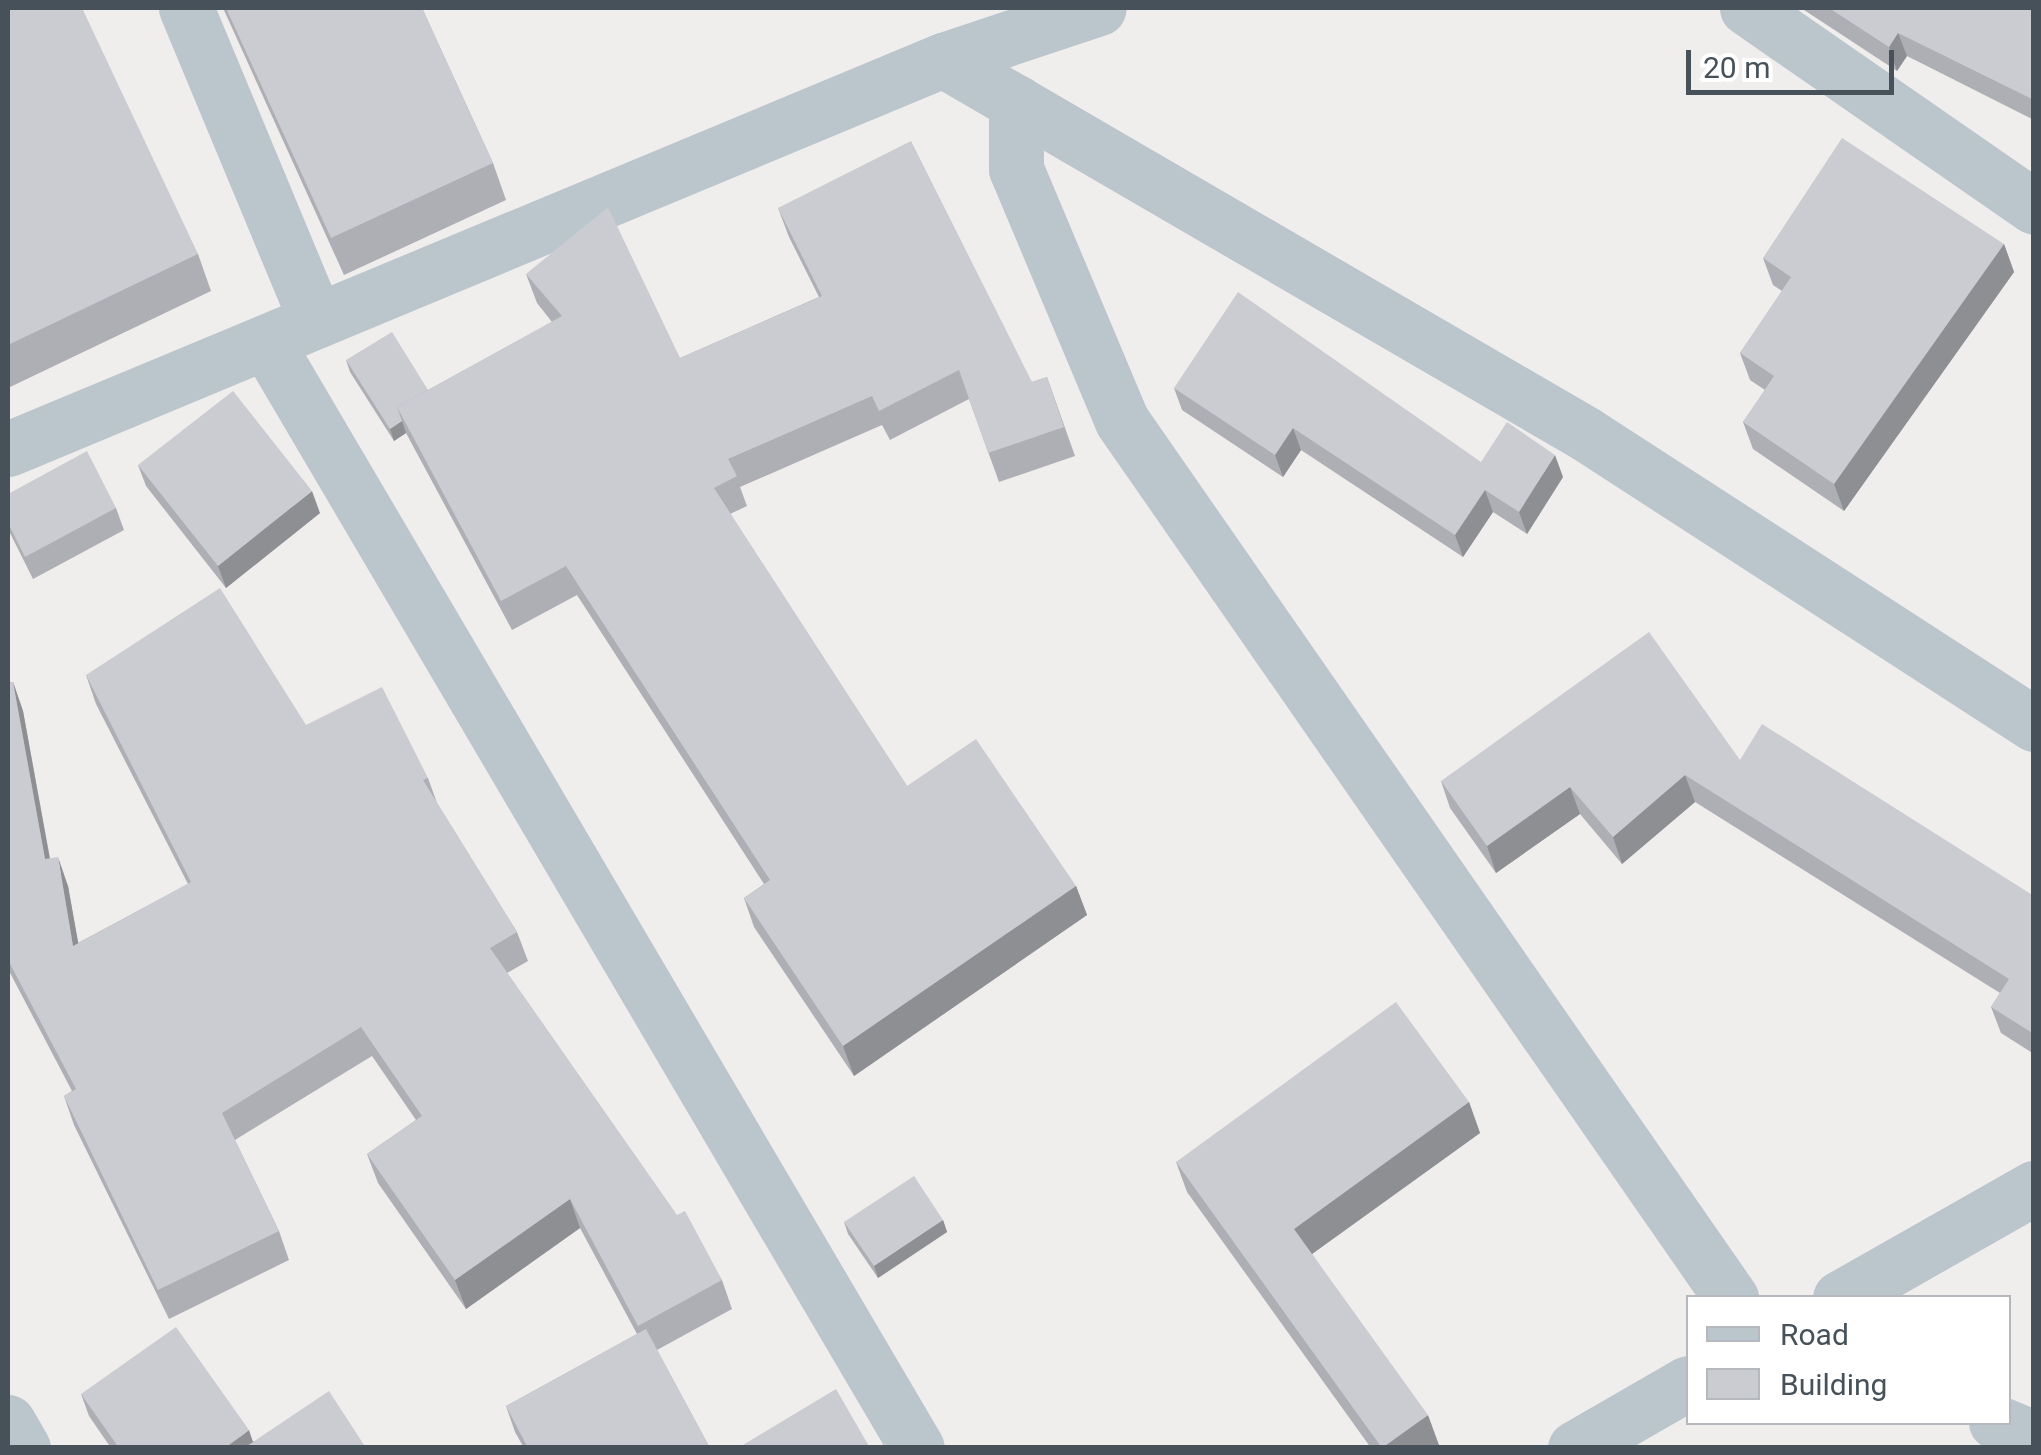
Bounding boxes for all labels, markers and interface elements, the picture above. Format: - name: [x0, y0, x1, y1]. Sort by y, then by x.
- scale bar: [1691, 30, 1898, 92]
- text: 20 m: [1703, 50, 1770, 85]
- legend: [1686, 1295, 2011, 1425]
- text: Road: [1780, 1317, 1849, 1352]
- text: Building: [1780, 1367, 1887, 1402]

